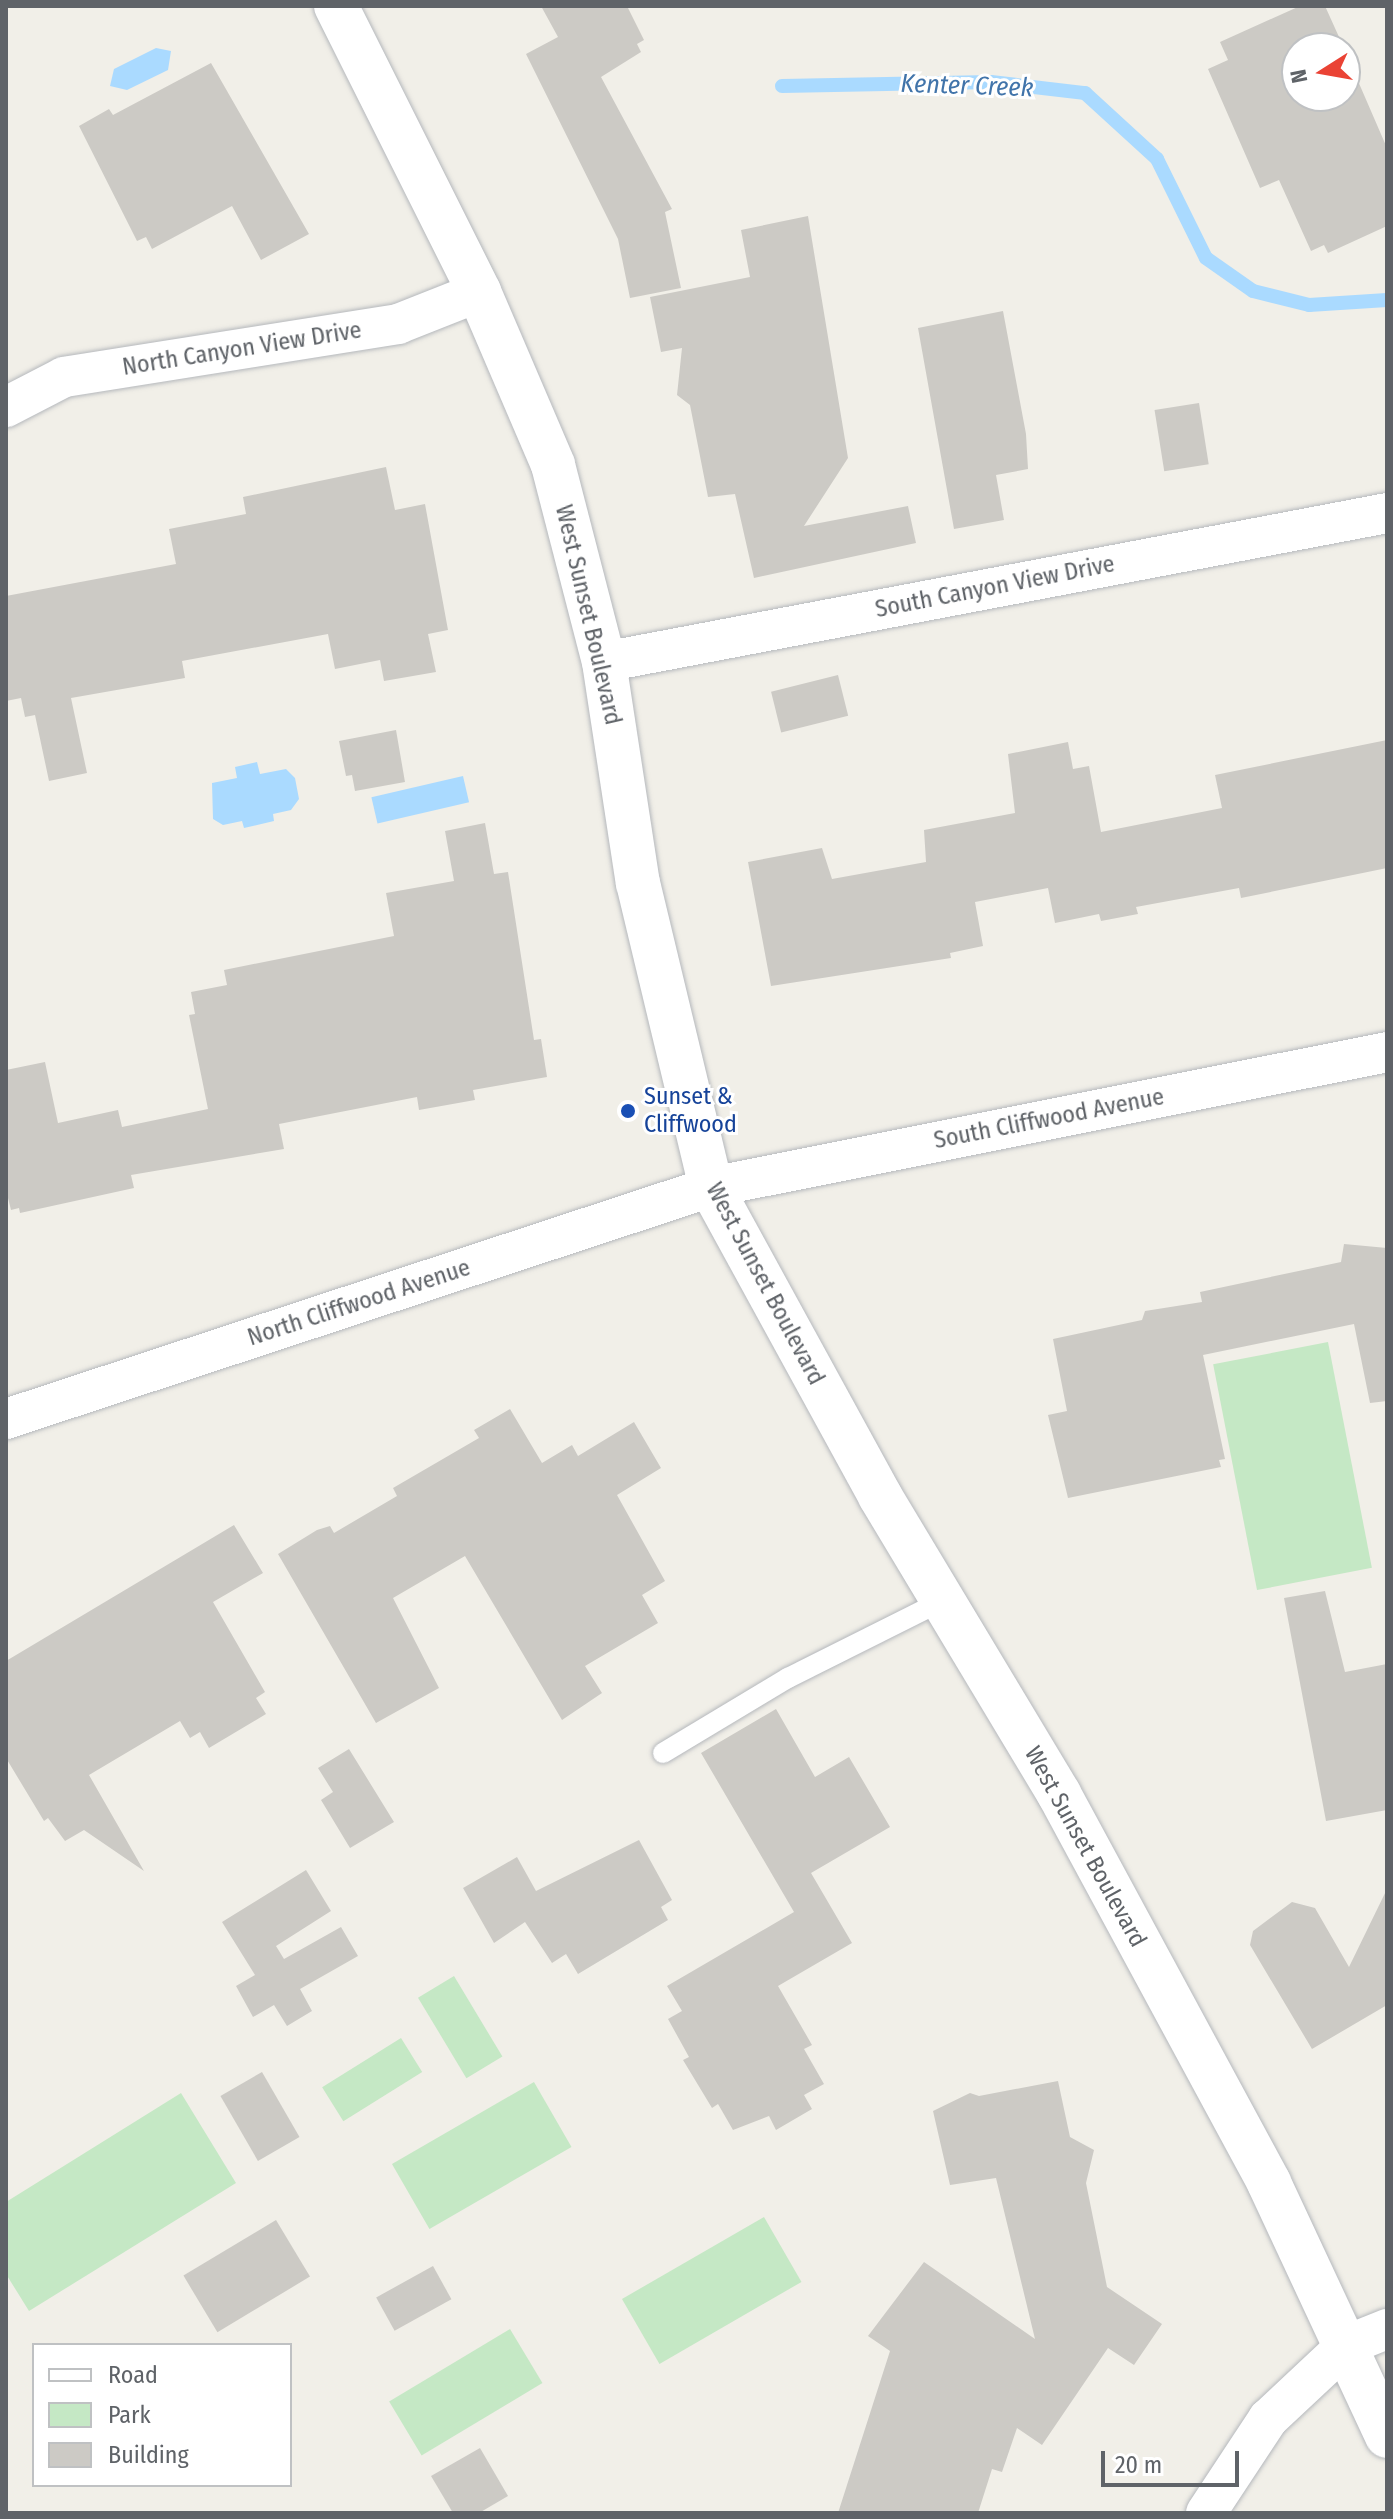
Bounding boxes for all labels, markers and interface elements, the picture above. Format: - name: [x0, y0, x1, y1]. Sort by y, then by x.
- north arrow: [1281, 32, 1361, 112]
- text: N: [1284, 67, 1313, 85]
- water label: Kenter Creek: [900, 68, 1034, 104]
- street label: North Canyon View Drive: [120, 316, 364, 382]
- street label: West Sunset Boulevard: [549, 502, 627, 728]
- street label: South Canyon View Drive: [873, 550, 1117, 624]
- place label: Sunset & Cliffwood: [644, 1083, 737, 1139]
- street label: South Cliffwood Avenue: [931, 1083, 1167, 1155]
- marker: Sunset & Cliffwood: [619, 1102, 637, 1120]
- street label: West Sunset Boulevard: [699, 1178, 831, 1390]
- street label: North Cliffwood Avenue: [244, 1253, 474, 1353]
- street label: West Sunset Boulevard: [1018, 1742, 1152, 1952]
- legend: [32, 2343, 292, 2487]
- text: Road: [108, 2361, 158, 2389]
- text: Park: [108, 2401, 151, 2429]
- scale bar: [1105, 2435, 1243, 2485]
- text: Building: [108, 2441, 189, 2469]
- text: 20 m: [1115, 2451, 1162, 2479]

